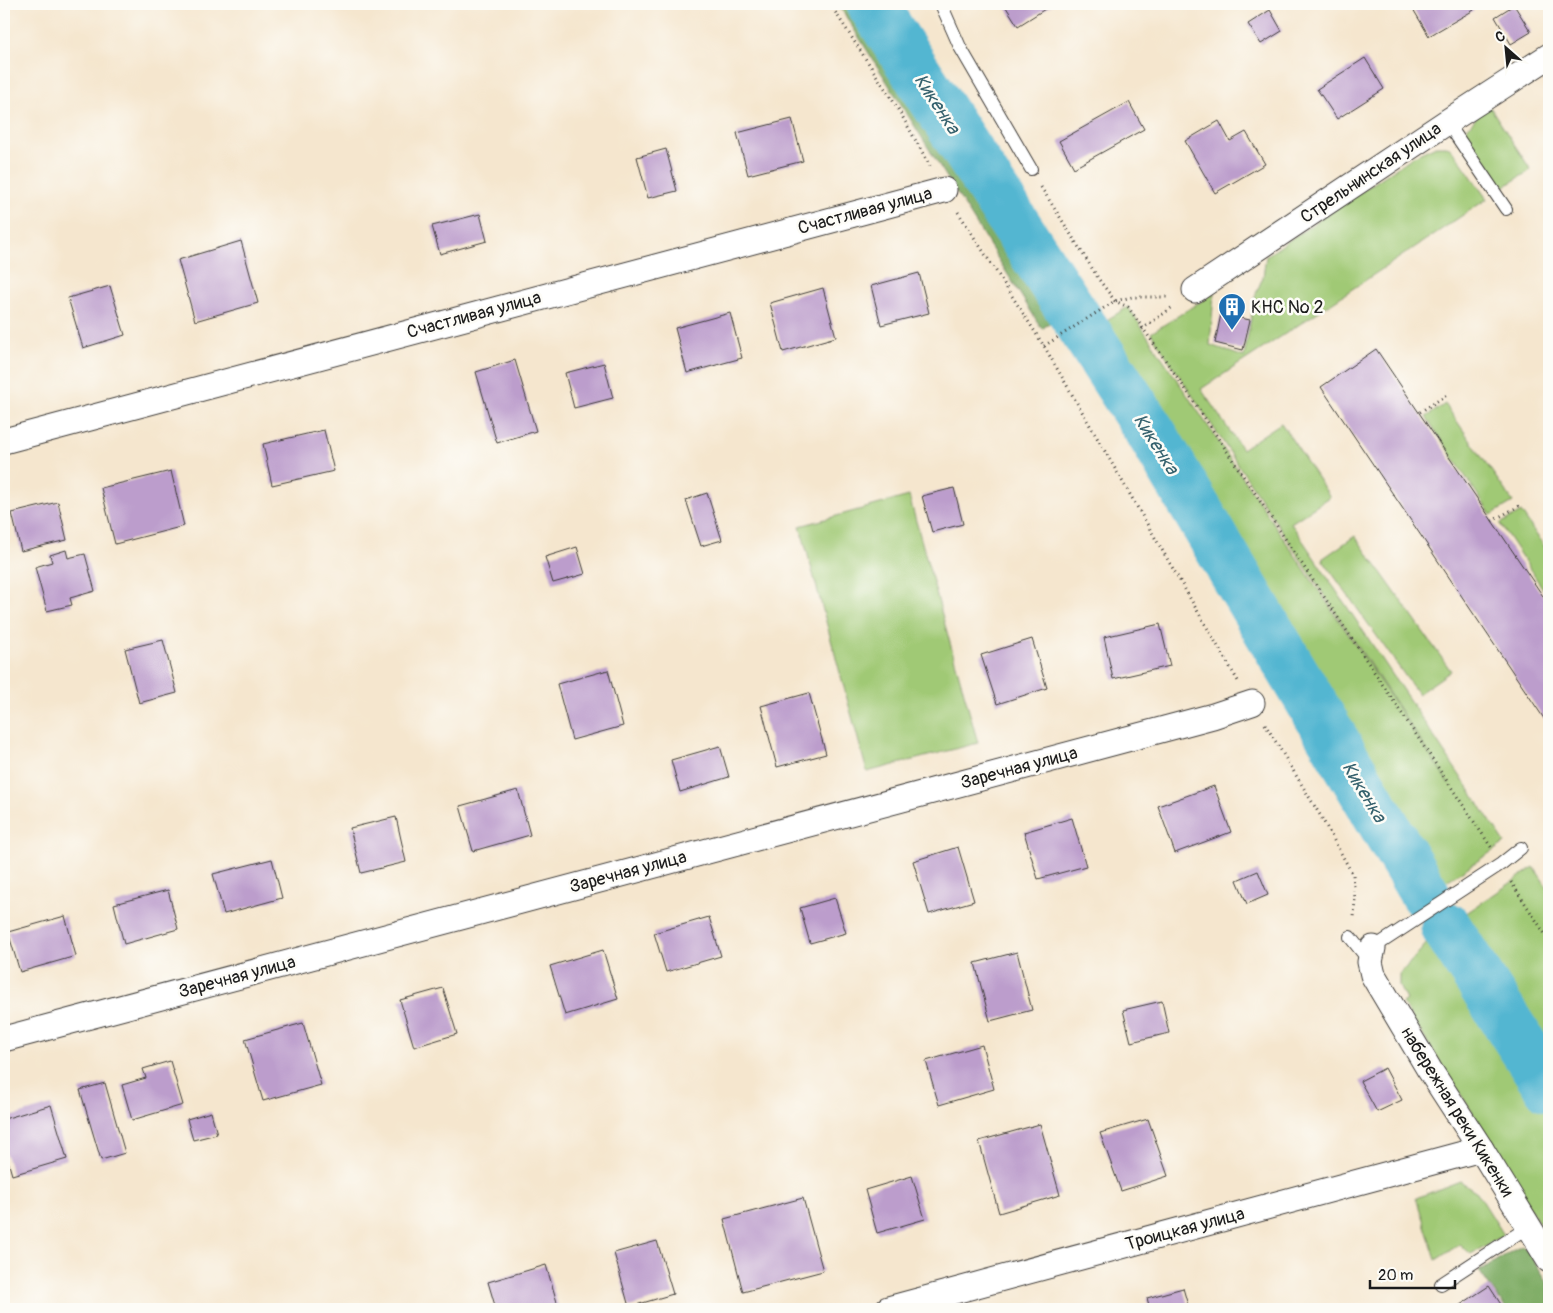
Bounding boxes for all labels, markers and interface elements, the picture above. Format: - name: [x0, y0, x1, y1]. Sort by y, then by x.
- north arrow: [1480, 22, 1530, 72]
- text: С: [1493, 27, 1508, 46]
- water label: Кикенка: [909, 70, 966, 139]
- street label: Стрельнинская улица: [1296, 117, 1446, 229]
- street label: Счастливая улица: [795, 182, 935, 240]
- street label: Счастливая улица: [404, 286, 544, 344]
- building icon: КНС № 2: [1217, 292, 1247, 331]
- place label: КНС № 2: [1251, 296, 1324, 319]
- water label: Кикенка: [1128, 409, 1184, 480]
- street label: Заречная улица: [958, 741, 1080, 795]
- water label: Кикенка: [1337, 757, 1392, 828]
- street label: Заречная улица: [567, 845, 689, 899]
- street label: Заречная улица: [176, 950, 298, 1004]
- street label: набережная реки Кикенки: [1395, 1023, 1519, 1201]
- street label: Троицкая улица: [1123, 1202, 1247, 1256]
- scale bar: [1370, 1258, 1456, 1290]
- text: 20 m: [1378, 1266, 1413, 1285]

